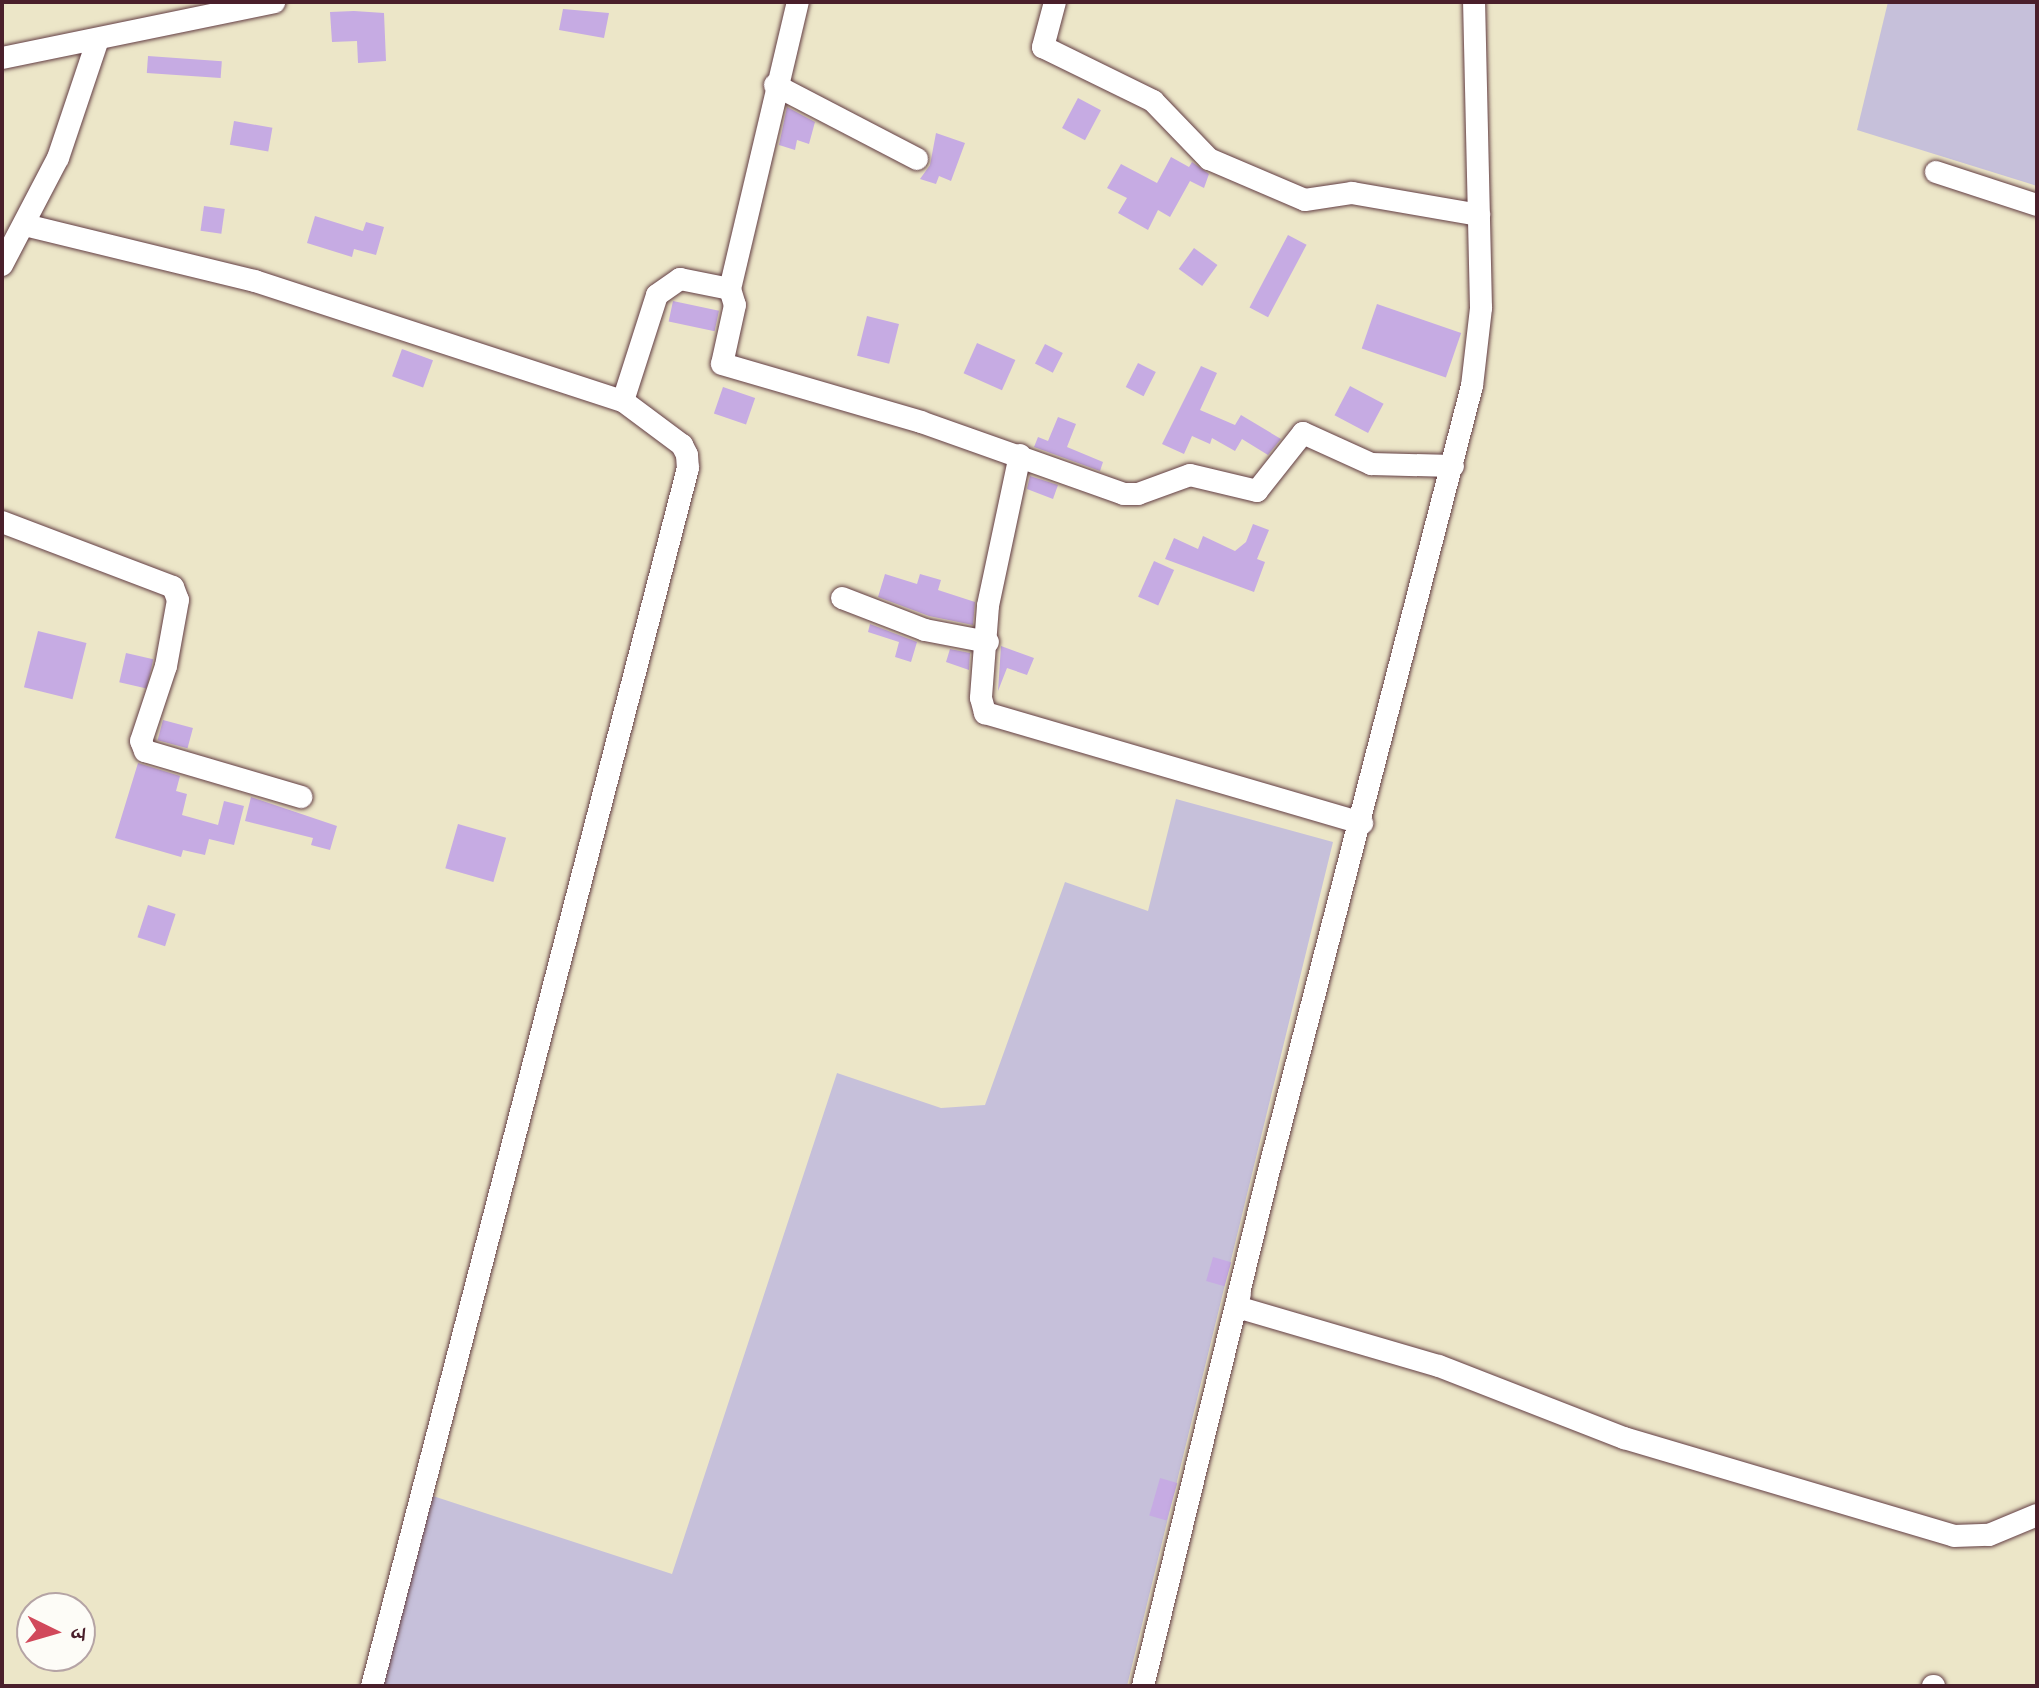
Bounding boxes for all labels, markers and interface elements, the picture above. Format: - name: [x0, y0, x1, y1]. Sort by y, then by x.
- north arrow: [16, 1592, 96, 1672]
- text: उ: [64, 1627, 92, 1641]

